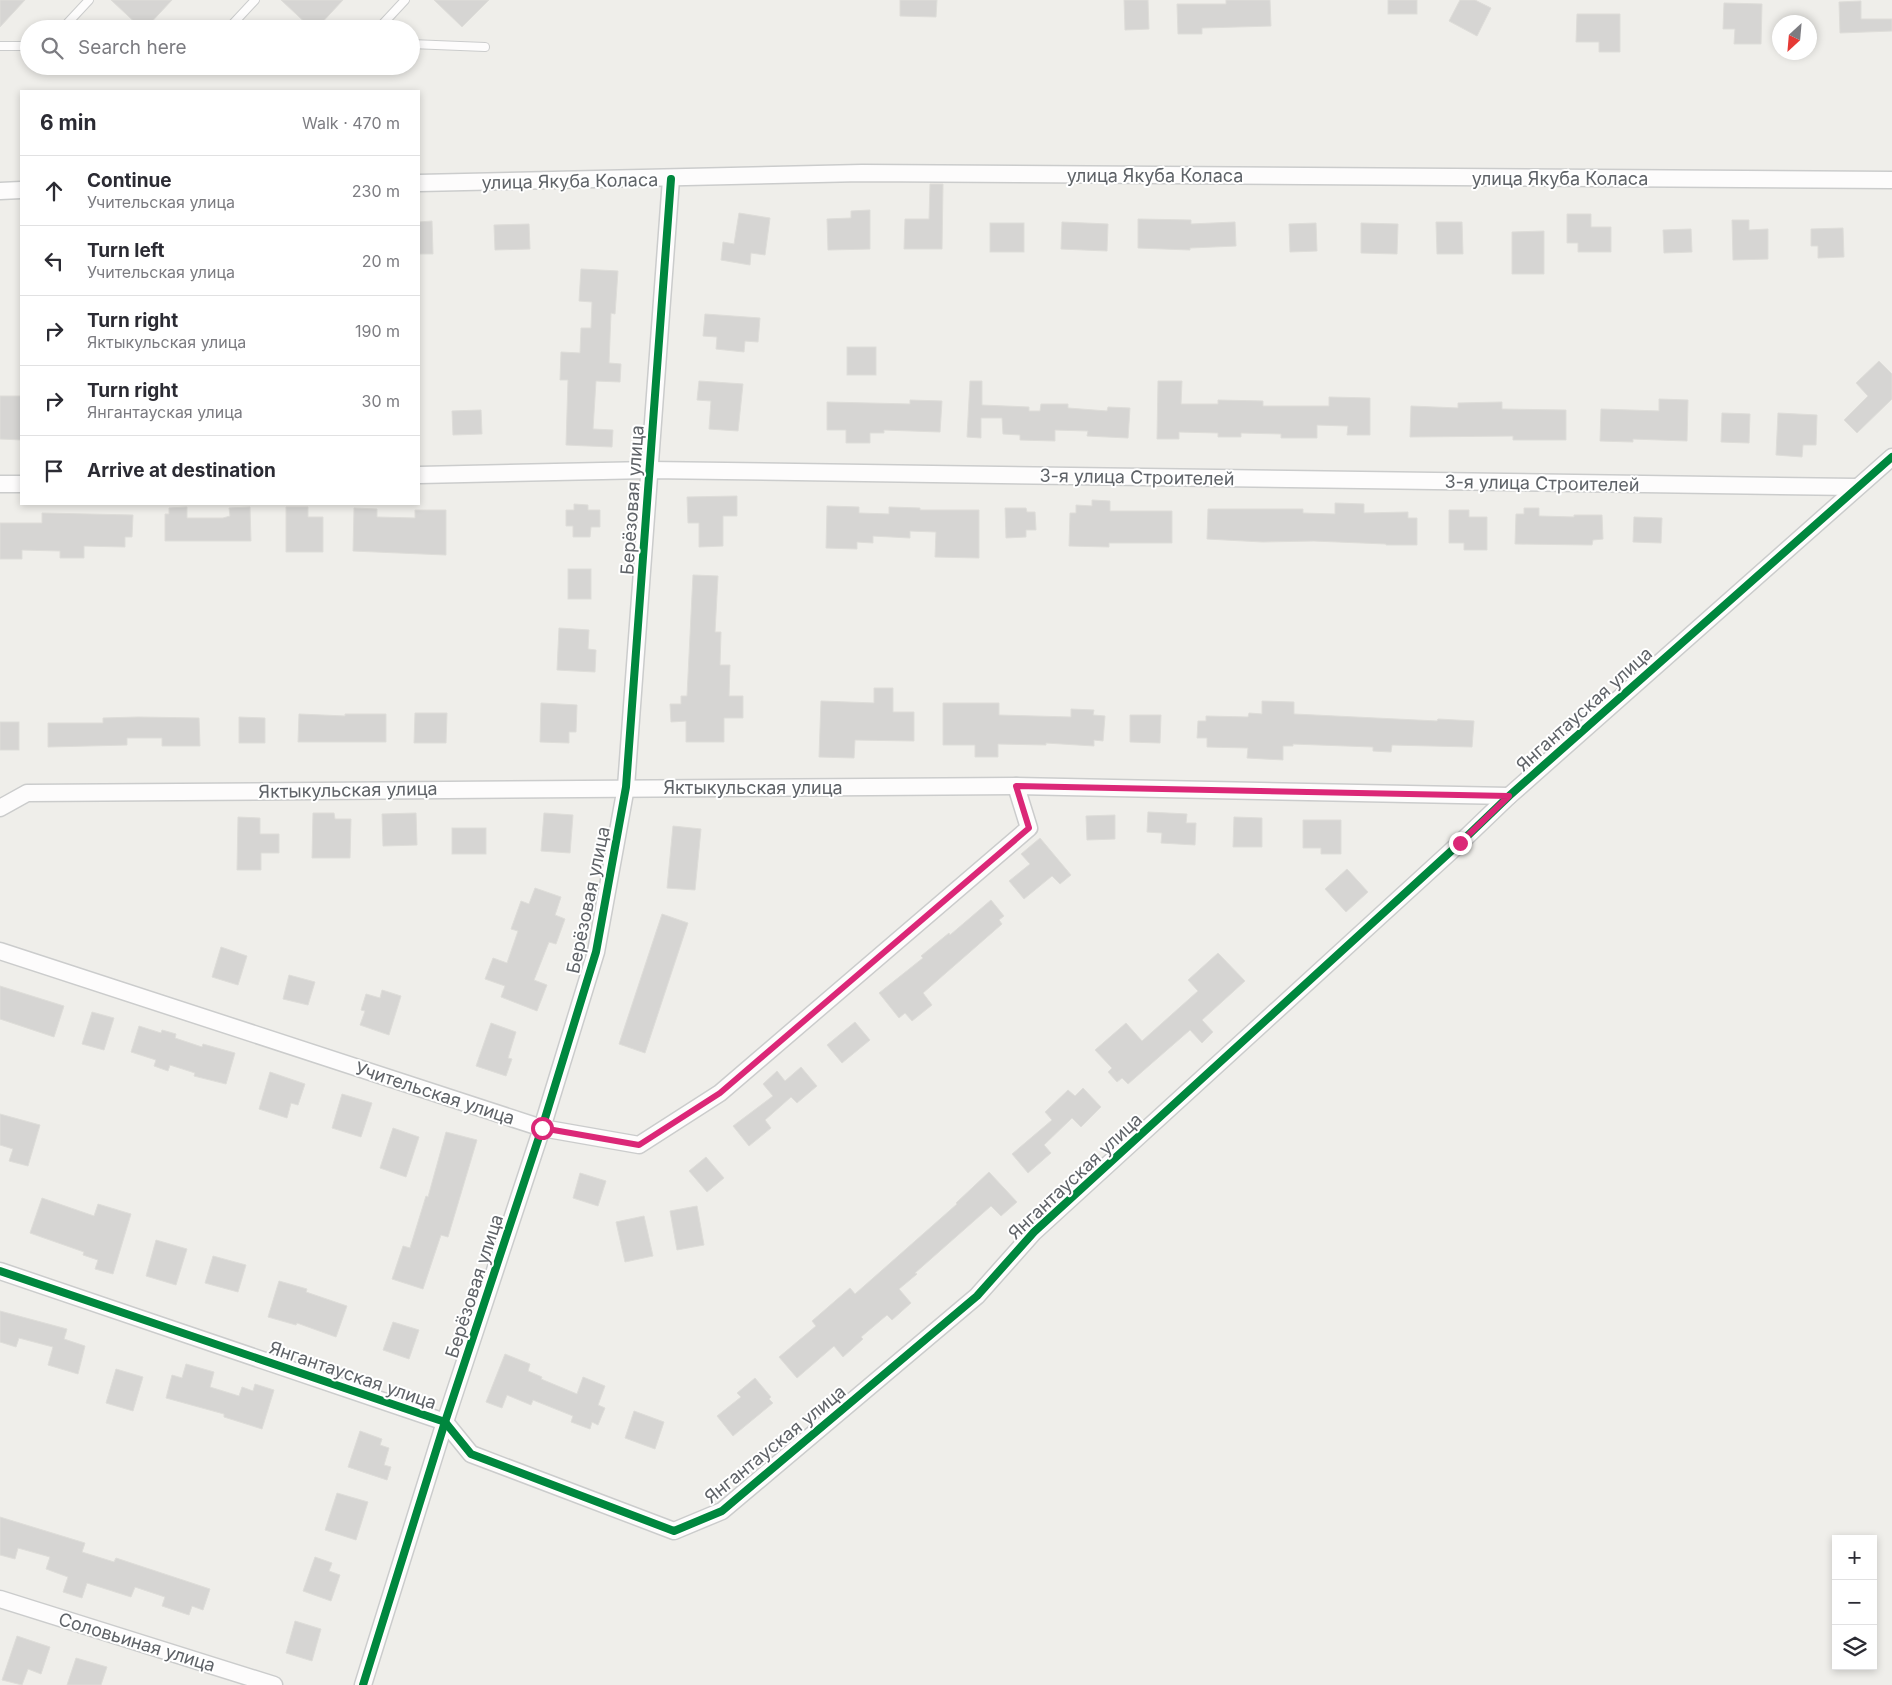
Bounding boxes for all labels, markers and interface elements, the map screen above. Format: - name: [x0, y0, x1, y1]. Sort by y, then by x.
- north arrow: [1772, 15, 1817, 60]
- search box: [20, 20, 420, 75]
- icon: search: [38, 34, 66, 62]
- text: Search here: [78, 36, 187, 59]
- text: 6 min: [40, 110, 97, 135]
- text: Walk · 470 m: [302, 113, 400, 133]
- street label: улица Якуба Коласа: [1067, 165, 1243, 186]
- street label: улица Якуба Коласа: [1472, 168, 1648, 189]
- text: Continue: [87, 169, 172, 192]
- street label: улица Якуба Коласа: [481, 169, 659, 193]
- icon: ahead: [40, 177, 68, 205]
- text: 230 m: [352, 181, 400, 201]
- text: Учительская улица: [87, 192, 235, 212]
- text: Turn left: [87, 239, 165, 262]
- icon: left: [40, 247, 68, 275]
- text: 20 m: [362, 251, 400, 271]
- text: Учительская улица: [87, 262, 235, 282]
- text: Turn right: [87, 309, 178, 332]
- icon: right: [40, 317, 68, 345]
- text: 190 m: [355, 321, 400, 341]
- text: Яктыкульская улица: [87, 332, 246, 352]
- text: Turn right: [87, 379, 178, 402]
- icon: right: [40, 387, 68, 415]
- text: 30 m: [362, 391, 400, 411]
- text: Янгантауская улица: [87, 402, 243, 422]
- street label: Берёзовая улица: [616, 425, 648, 575]
- icon: arrive: [40, 457, 68, 485]
- text: Arrive at destination: [87, 459, 276, 482]
- street label: 3-я улица Строителей: [1039, 465, 1235, 489]
- street label: 3-я улица Строителей: [1444, 471, 1640, 495]
- street label: Янгантауская улица: [1512, 643, 1656, 775]
- street label: Яктыкульская улица: [663, 777, 843, 798]
- street label: Яктыкульская улица: [258, 778, 438, 802]
- street label: Берёзовая улица: [562, 825, 614, 975]
- route end: [1449, 832, 1472, 855]
- street label: Учительская улица: [353, 1057, 517, 1129]
- street label: Янгантауская улица: [1004, 1109, 1146, 1243]
- route start: [531, 1117, 554, 1140]
- street label: Берёзовая улица: [441, 1212, 507, 1360]
- street label: Янгантауская улица: [267, 1337, 439, 1413]
- street label: Янгантауская улица: [700, 1381, 850, 1507]
- map controls: [1832, 1535, 1877, 1670]
- button: +: [1832, 1535, 1877, 1580]
- button: −: [1832, 1580, 1877, 1625]
- street label: Соловьиная улица: [56, 1608, 218, 1676]
- button: layers: [1832, 1625, 1877, 1670]

